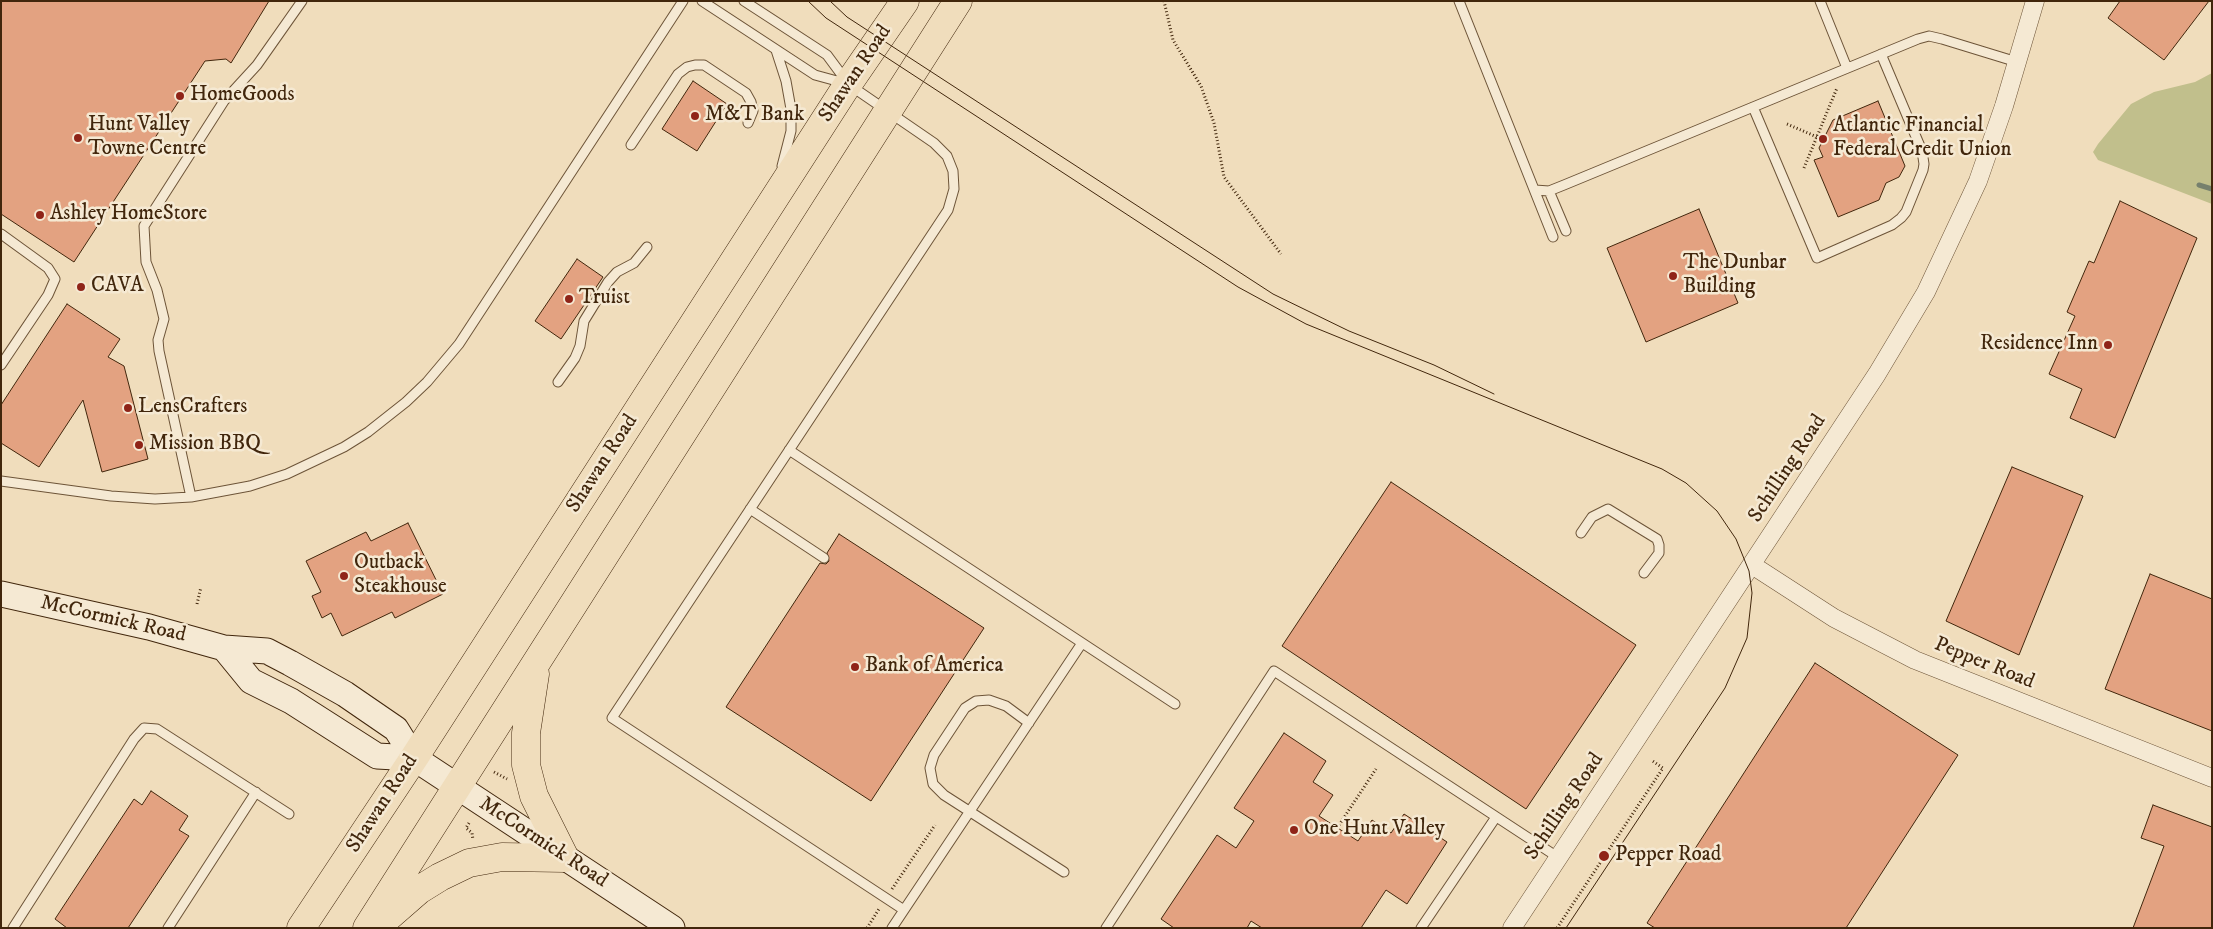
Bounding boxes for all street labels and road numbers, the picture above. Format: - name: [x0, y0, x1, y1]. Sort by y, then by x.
- street label: Shawan Road: [814, 20, 898, 128]
- street label: Shawan Road: [562, 410, 644, 518]
- street label: Schilling Road: [1744, 410, 1832, 528]
- street label: McCormick Road: [38, 591, 188, 649]
- street label: Pepper Road: [1930, 632, 2038, 696]
- street label: Schilling Road: [1520, 749, 1610, 865]
- street label: Shawan Road: [342, 750, 424, 858]
- street label: McCormick Road: [474, 792, 612, 894]

